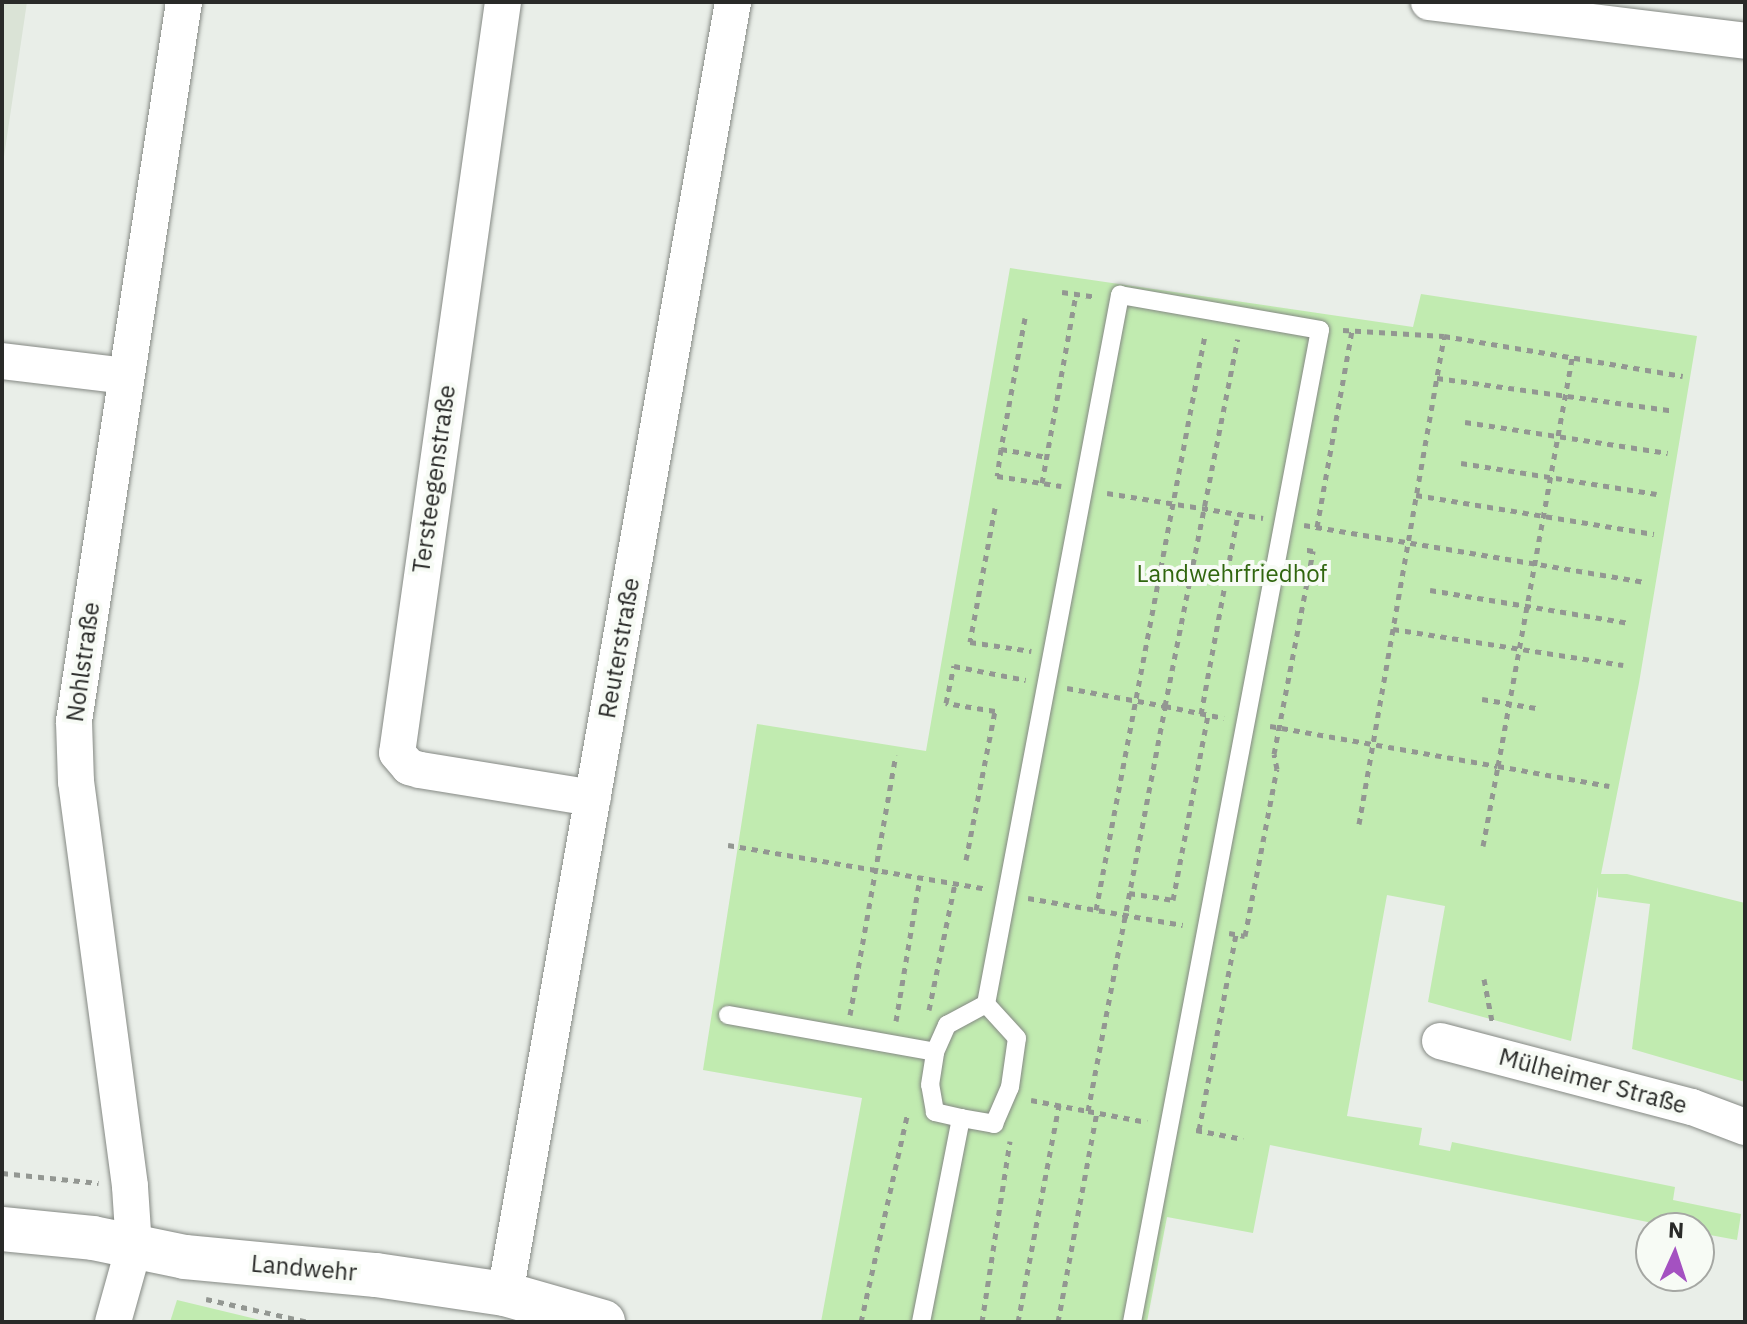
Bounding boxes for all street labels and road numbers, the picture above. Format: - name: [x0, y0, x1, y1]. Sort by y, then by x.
- street label: Tersteegenstraße: [407, 383, 461, 575]
- street label: Reuterstraße: [592, 576, 646, 720]
- street label: Nohlstraße: [60, 600, 106, 724]
- street label: Mülheimer Straße: [1496, 1042, 1690, 1120]
- street label: Landwehr: [250, 1249, 358, 1287]

